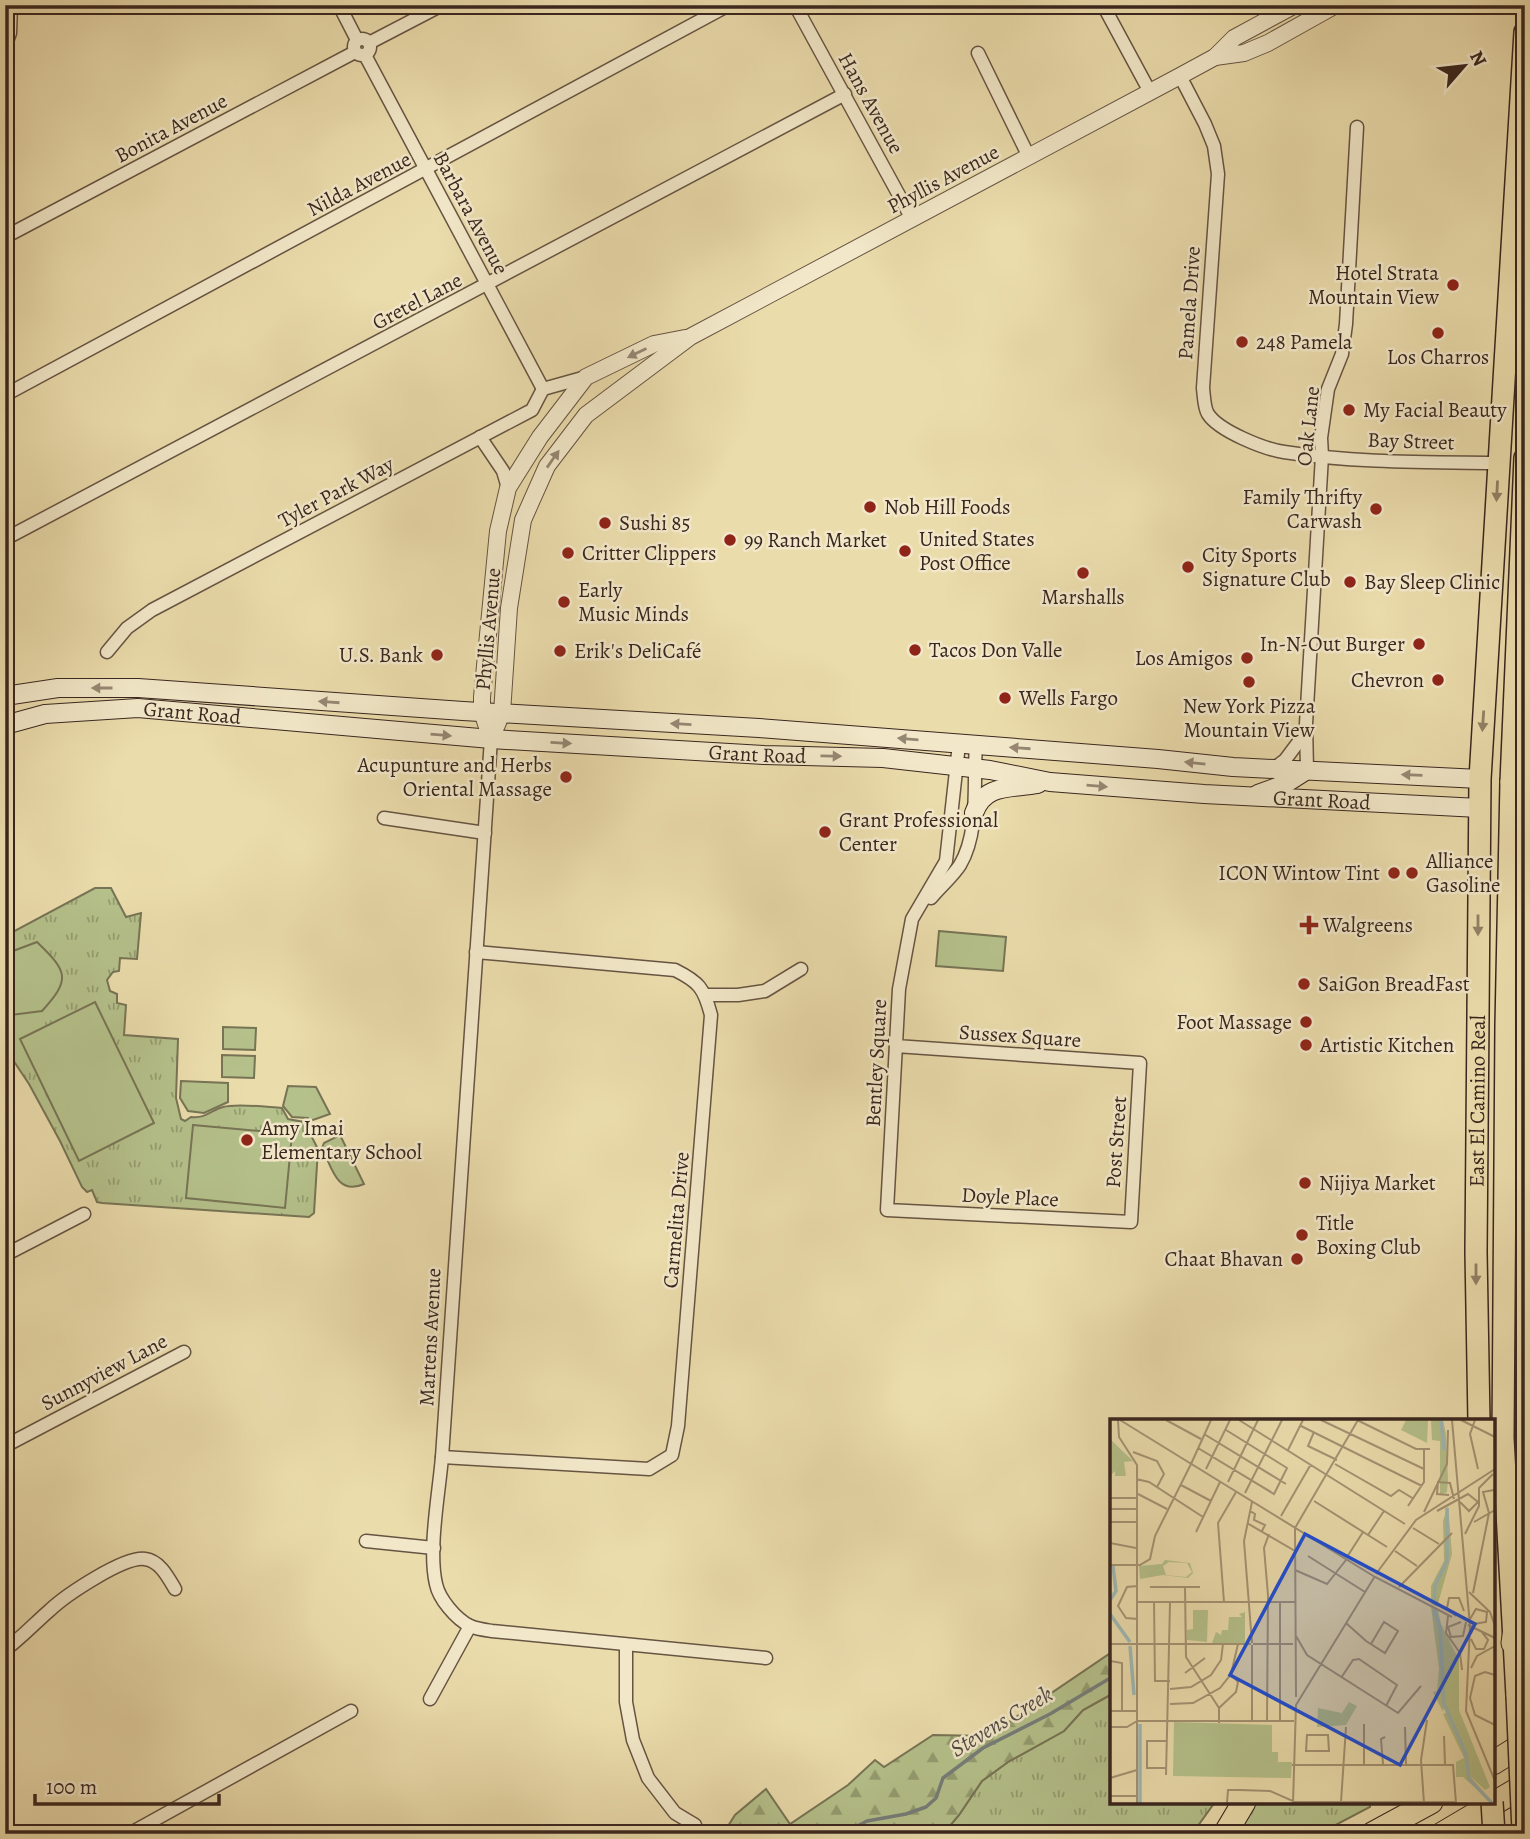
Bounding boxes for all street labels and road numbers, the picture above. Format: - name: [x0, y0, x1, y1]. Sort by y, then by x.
- street label: Hans Avenue: [832, 47, 910, 159]
- street label: Bonita Avenue: [110, 87, 232, 169]
- street label: Phyllis Avenue: [882, 138, 1004, 220]
- street label: Nilda Avenue: [302, 145, 416, 223]
- street label: Barbara Avenue: [427, 147, 515, 279]
- street label: Pamela Drive: [1171, 245, 1207, 361]
- street label: Gretel Lane: [367, 266, 467, 336]
- street label: Oak Lane: [1290, 385, 1326, 467]
- street label: Bay Street: [1367, 425, 1455, 457]
- street label: Tyler Park Way: [273, 450, 399, 534]
- street label: Phyllis Avenue: [469, 566, 507, 692]
- street label: Grant Road: [142, 695, 243, 731]
- street label: Grant Road: [708, 738, 807, 770]
- street label: Grant Road: [1273, 784, 1372, 817]
- street label: Bentley Square: [859, 998, 893, 1128]
- street label: East El Camino Real: [1463, 1015, 1492, 1187]
- street label: Sussex Square: [958, 1018, 1082, 1054]
- street label: Post Street: [1099, 1095, 1133, 1189]
- street label: Carmelita Drive: [656, 1151, 696, 1289]
- street label: Doyle Place: [961, 1180, 1059, 1214]
- street label: Martens Avenue: [412, 1267, 448, 1407]
- street label: Sunnyview Lane: [36, 1327, 172, 1417]

